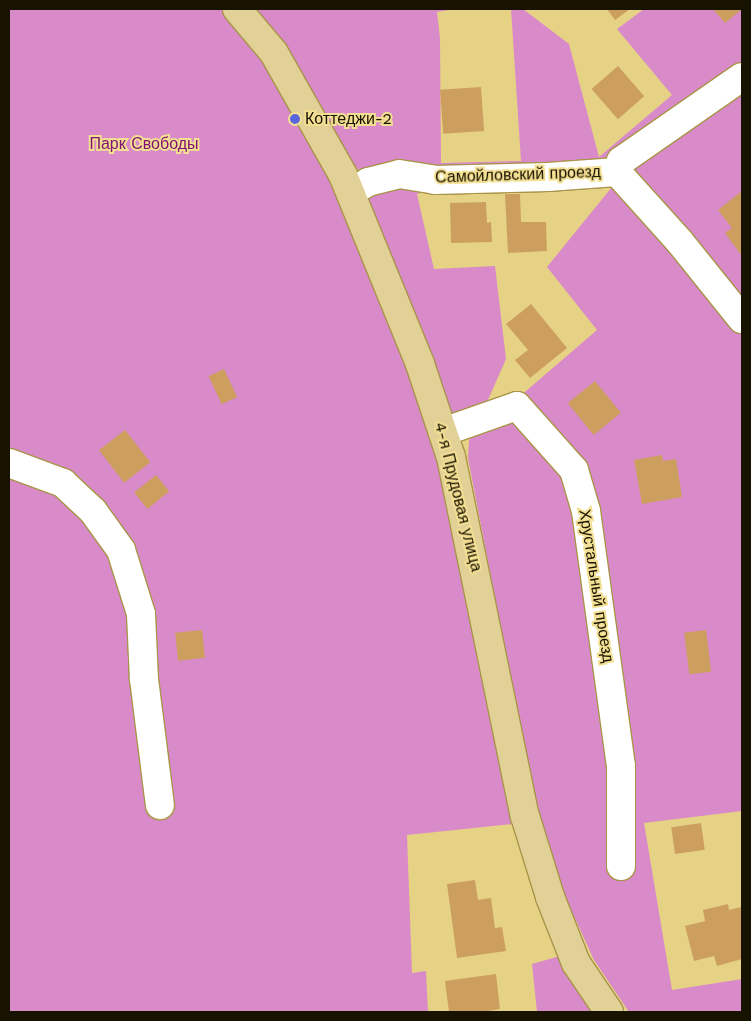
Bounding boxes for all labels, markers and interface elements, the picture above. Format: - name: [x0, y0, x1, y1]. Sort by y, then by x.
- place label: Коттеджи-2: [305, 109, 392, 129]
- marker: Коттеджи-2: [289, 113, 301, 125]
- park label: Парк Свободы: [89, 134, 199, 154]
- street label: Самойловский проезд: [435, 163, 601, 187]
- street label: 4-я Прудовая улица: [430, 420, 486, 574]
- street label: Хрустальный проезд: [574, 508, 618, 664]

